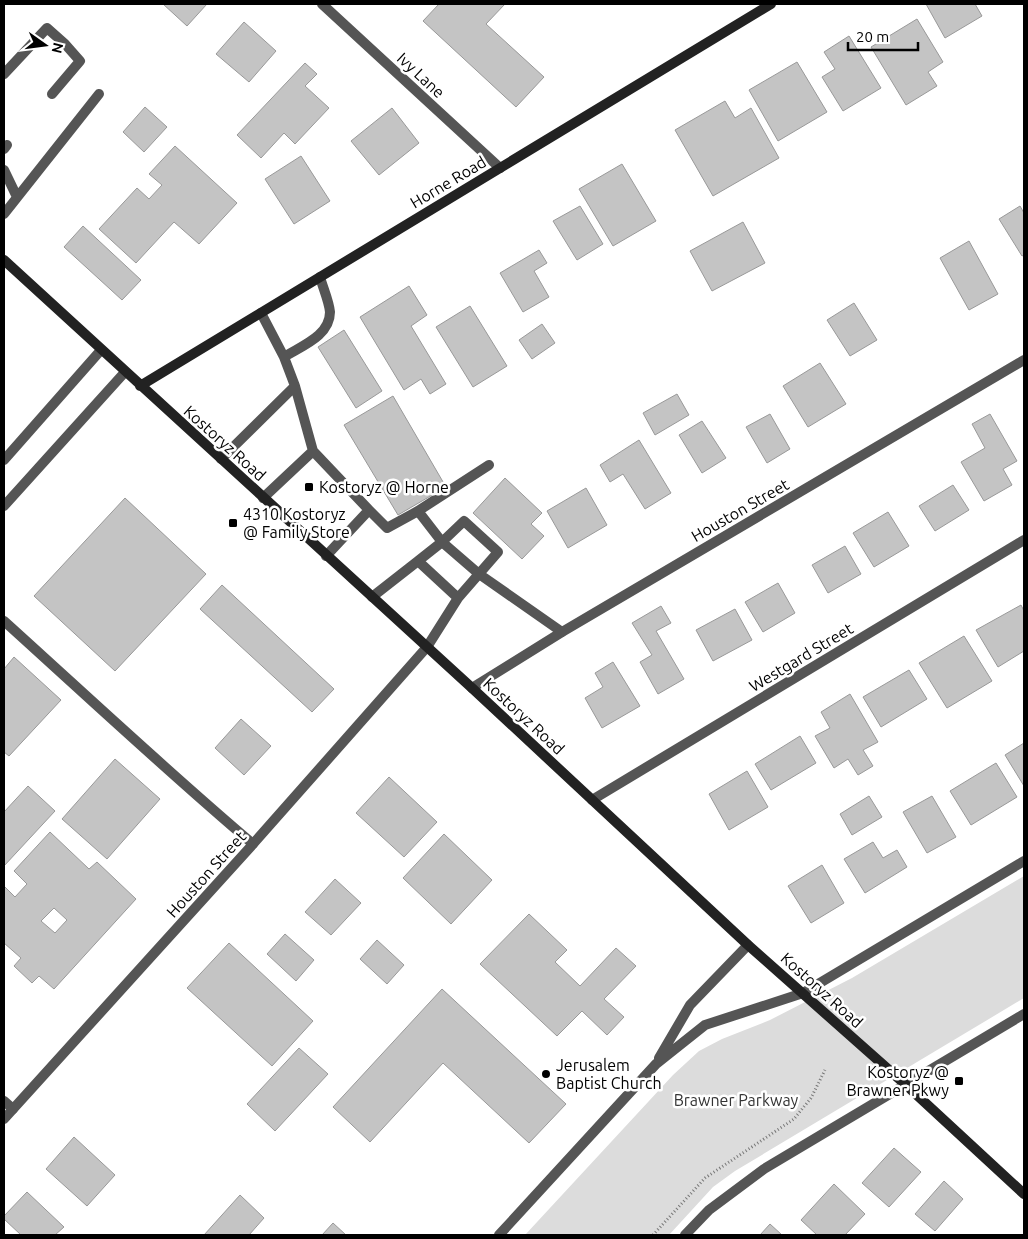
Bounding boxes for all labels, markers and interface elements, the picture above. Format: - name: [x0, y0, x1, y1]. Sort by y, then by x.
- north arrow: [20, 20, 70, 70]
- scale bar: [848, 20, 918, 52]
- text: 20 m: [856, 28, 889, 45]
- text: N: [49, 41, 67, 55]
- street label: Ivy Lane: [394, 49, 448, 101]
- street label: Horne Road: [407, 152, 489, 212]
- street label: Kostoryz Road: [181, 402, 269, 484]
- street label: Houston Street: [688, 474, 793, 545]
- place label: Kostoryz @ Horne: [319, 478, 449, 496]
- marker: Kostoryz @ Horne: [303, 481, 315, 493]
- place label: 4310 Kostoryz @ Family Store: [243, 505, 350, 541]
- marker: 4310 Kostoryz @ Family Store: [227, 517, 239, 529]
- street label: Westgard Street: [746, 619, 857, 695]
- street label: Kostoryz Road: [480, 674, 568, 758]
- street label: Houston Street: [163, 827, 250, 921]
- street label: Kostoryz Road: [778, 949, 866, 1031]
- place label: Jerusalem Baptist Church: [556, 1056, 662, 1092]
- place label: Kostoryz @ Brawner Pkwy: [846, 1063, 949, 1099]
- marker: Jerusalem Baptist Church: [540, 1068, 552, 1080]
- marker: Kostoryz @ Brawner Pkwy: [953, 1075, 965, 1087]
- park label: Brawner Parkway: [674, 1091, 799, 1109]

